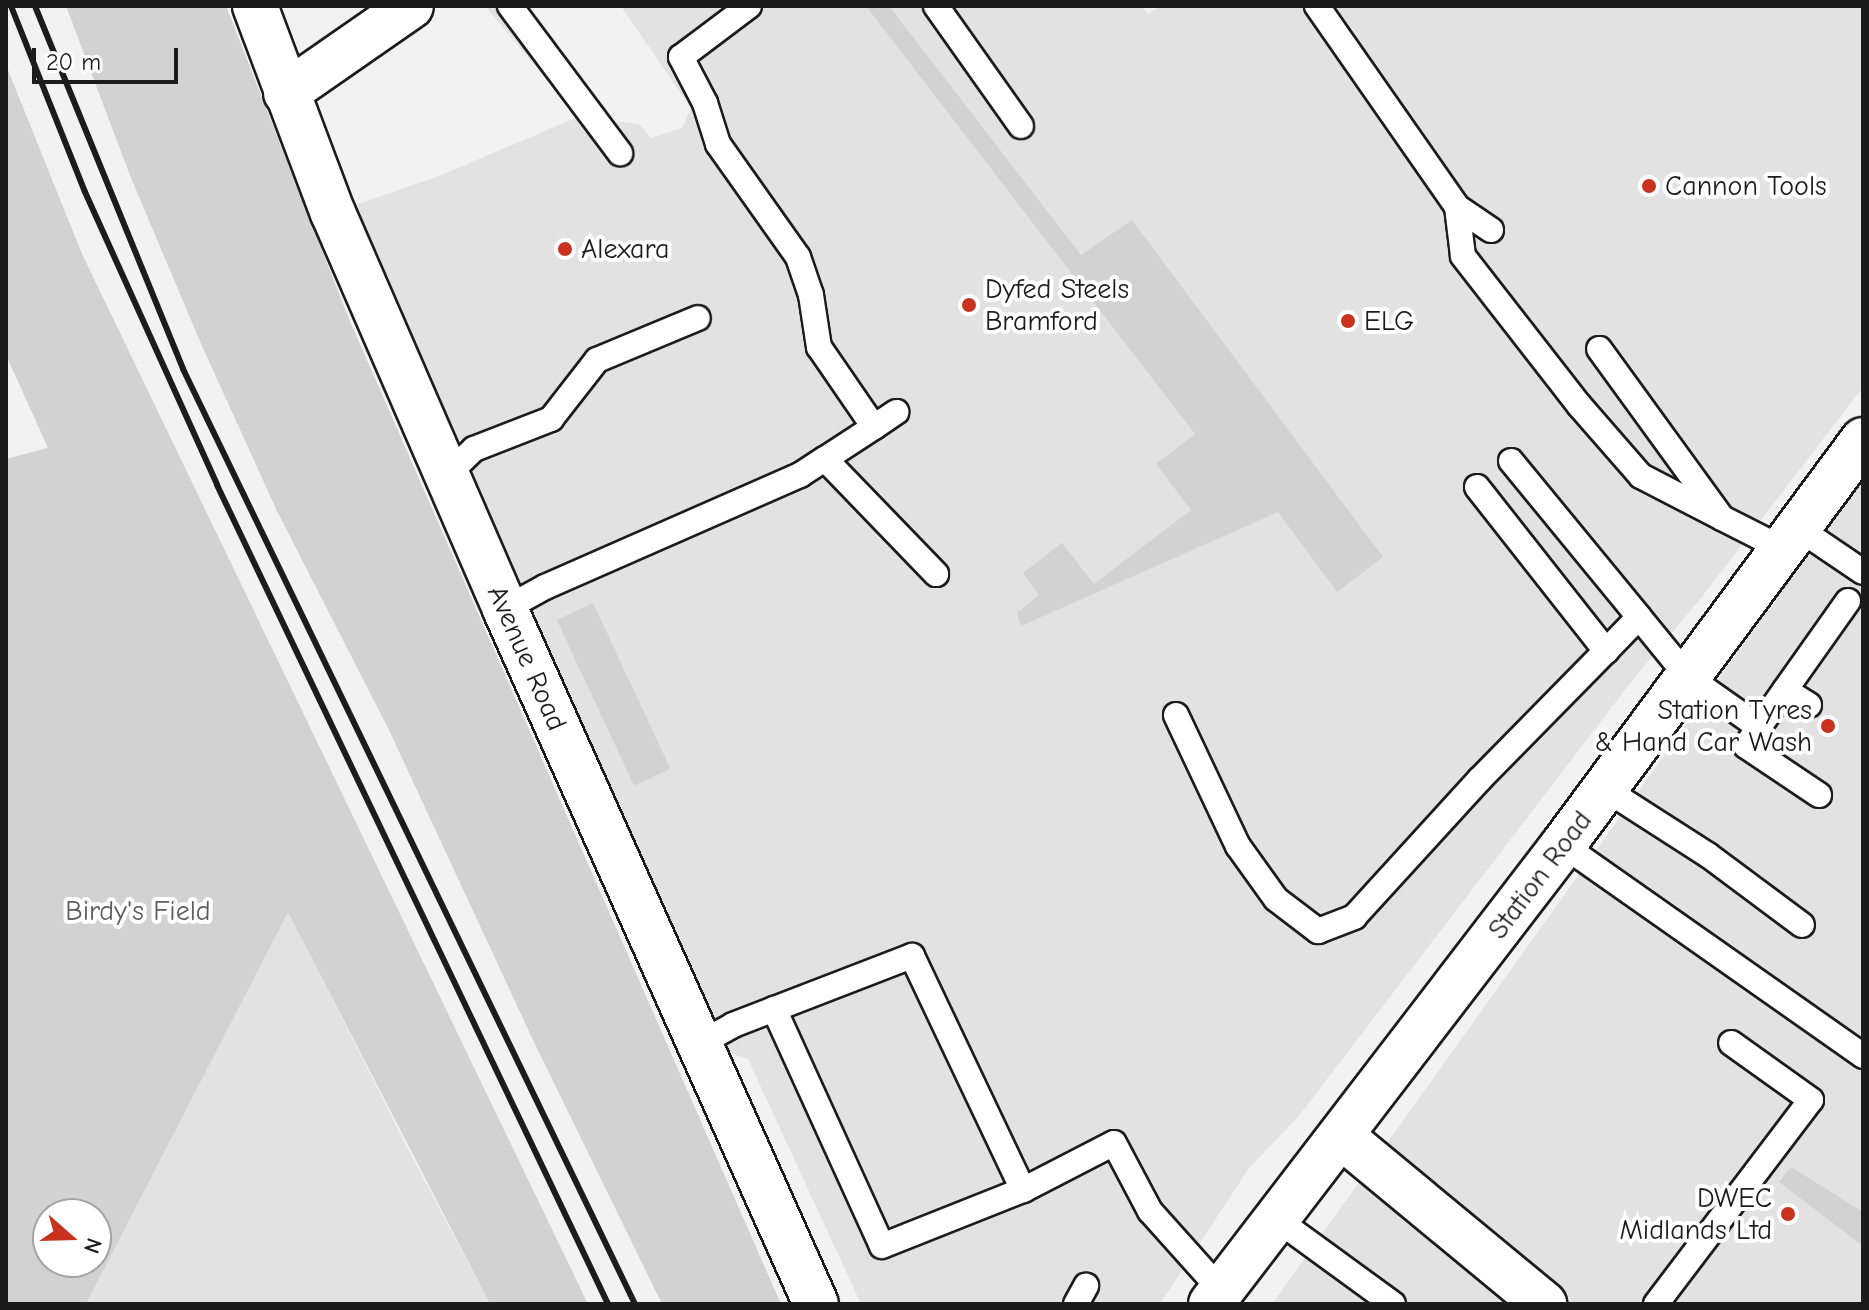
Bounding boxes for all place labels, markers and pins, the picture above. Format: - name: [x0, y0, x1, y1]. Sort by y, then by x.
- place label: Cannon Tools: [1665, 169, 1827, 203]
- marker: Cannon Tools: [1640, 177, 1658, 195]
- place label: Alexara: [581, 232, 670, 266]
- marker: Alexara: [556, 240, 574, 258]
- place label: Dyfed Steels Bramford: [985, 272, 1129, 338]
- marker: Dyfed Steels Bramford: [960, 296, 978, 314]
- place label: ELG: [1364, 304, 1414, 338]
- marker: ELG: [1339, 312, 1357, 330]
- place label: Station Tyres & Hand Car Wash: [1595, 693, 1812, 759]
- marker: Station Tyres & Hand Car Wash: [1819, 717, 1837, 735]
- place label: DWEC Midlands Ltd: [1619, 1181, 1772, 1247]
- marker: DWEC Midlands Ltd: [1779, 1205, 1797, 1223]

